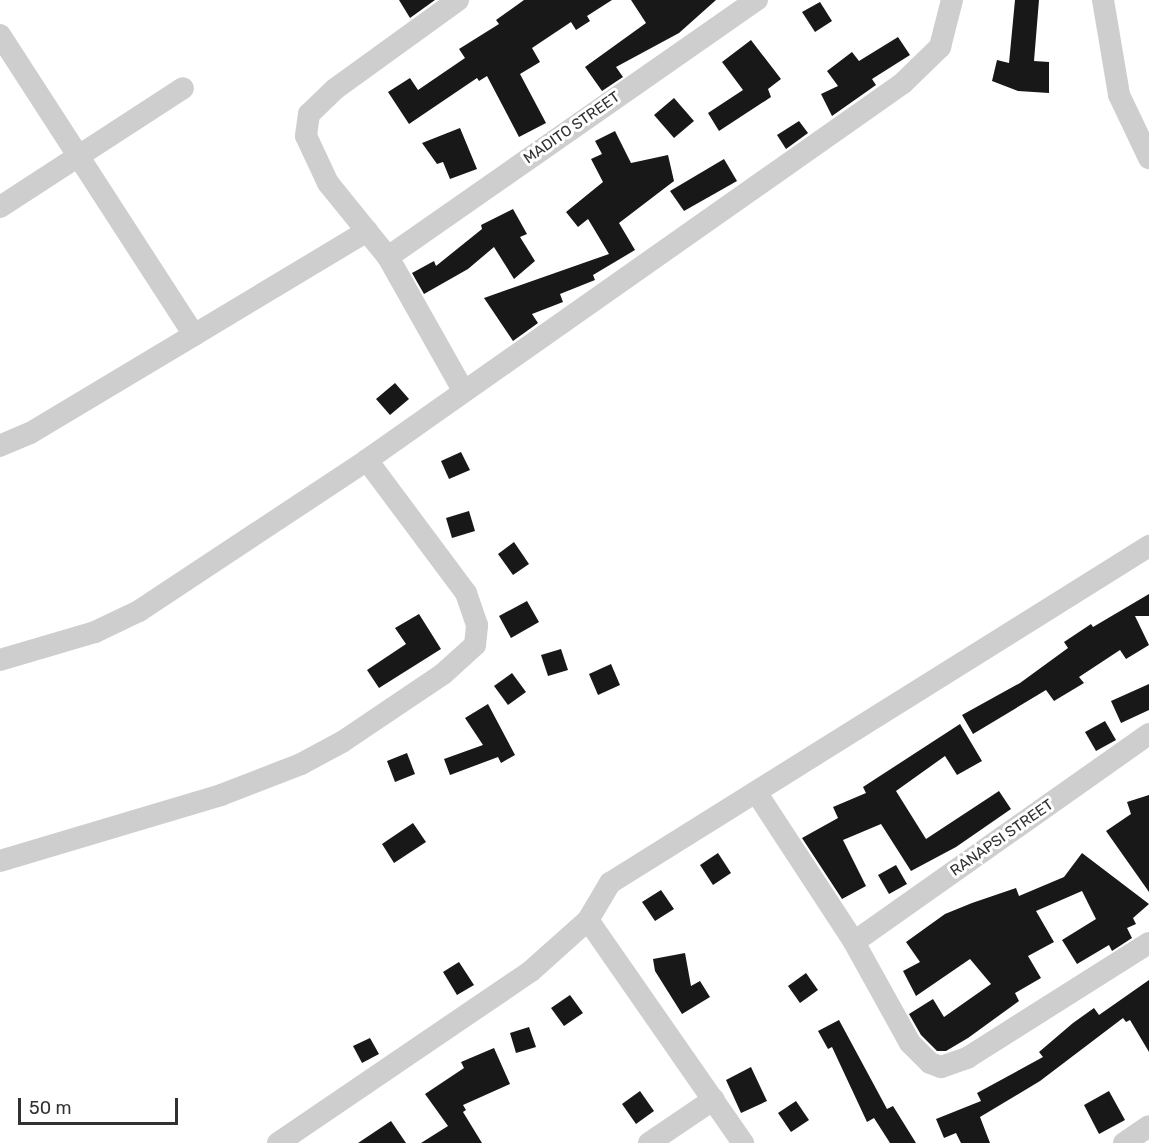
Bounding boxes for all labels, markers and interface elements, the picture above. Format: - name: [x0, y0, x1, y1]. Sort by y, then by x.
- street label: MADITO STREET: [520, 88, 624, 168]
- street label: RANAPSI STREET: [947, 796, 1057, 880]
- scale bar: [21, 1086, 182, 1124]
- text: 50 m: [29, 1097, 72, 1119]

